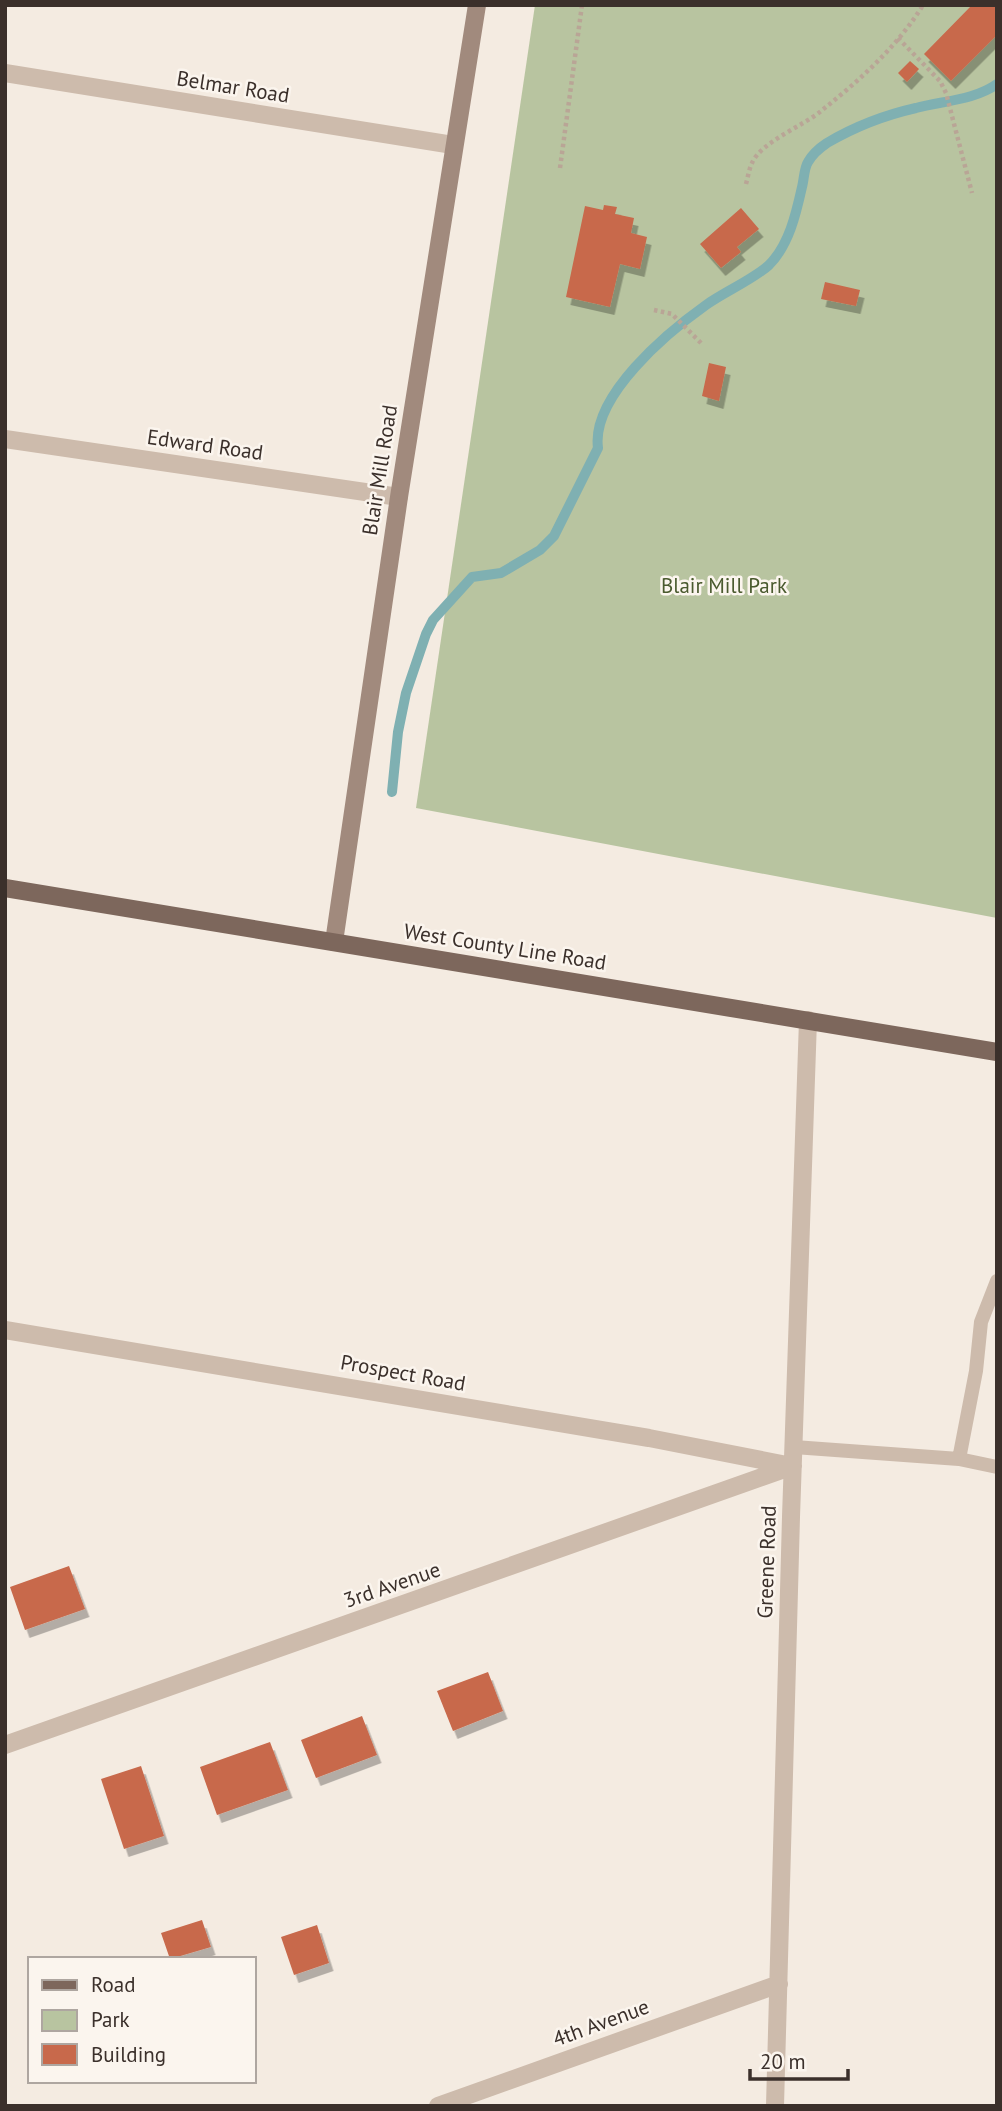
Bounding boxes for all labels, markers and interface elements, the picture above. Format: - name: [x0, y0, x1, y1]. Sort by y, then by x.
- street label: Belmar Road: [175, 64, 291, 109]
- street label: Blair Mill Road: [356, 403, 403, 537]
- street label: Edward Road: [145, 423, 265, 466]
- park label: Blair Mill Park: [661, 572, 787, 599]
- street label: West County Line Road: [402, 917, 608, 976]
- street label: Prospect Road: [338, 1348, 468, 1397]
- street label: Greene Road: [751, 1505, 782, 1619]
- street label: 3rd Avenue: [340, 1555, 444, 1614]
- legend: [28, 1957, 256, 2083]
- text: Road: [91, 1971, 135, 1998]
- street label: 4th Avenue: [549, 1993, 653, 2052]
- text: Park: [91, 2006, 130, 2033]
- scale bar: [750, 2038, 848, 2082]
- text: Building: [91, 2041, 166, 2068]
- text: 20 m: [760, 2048, 806, 2075]

